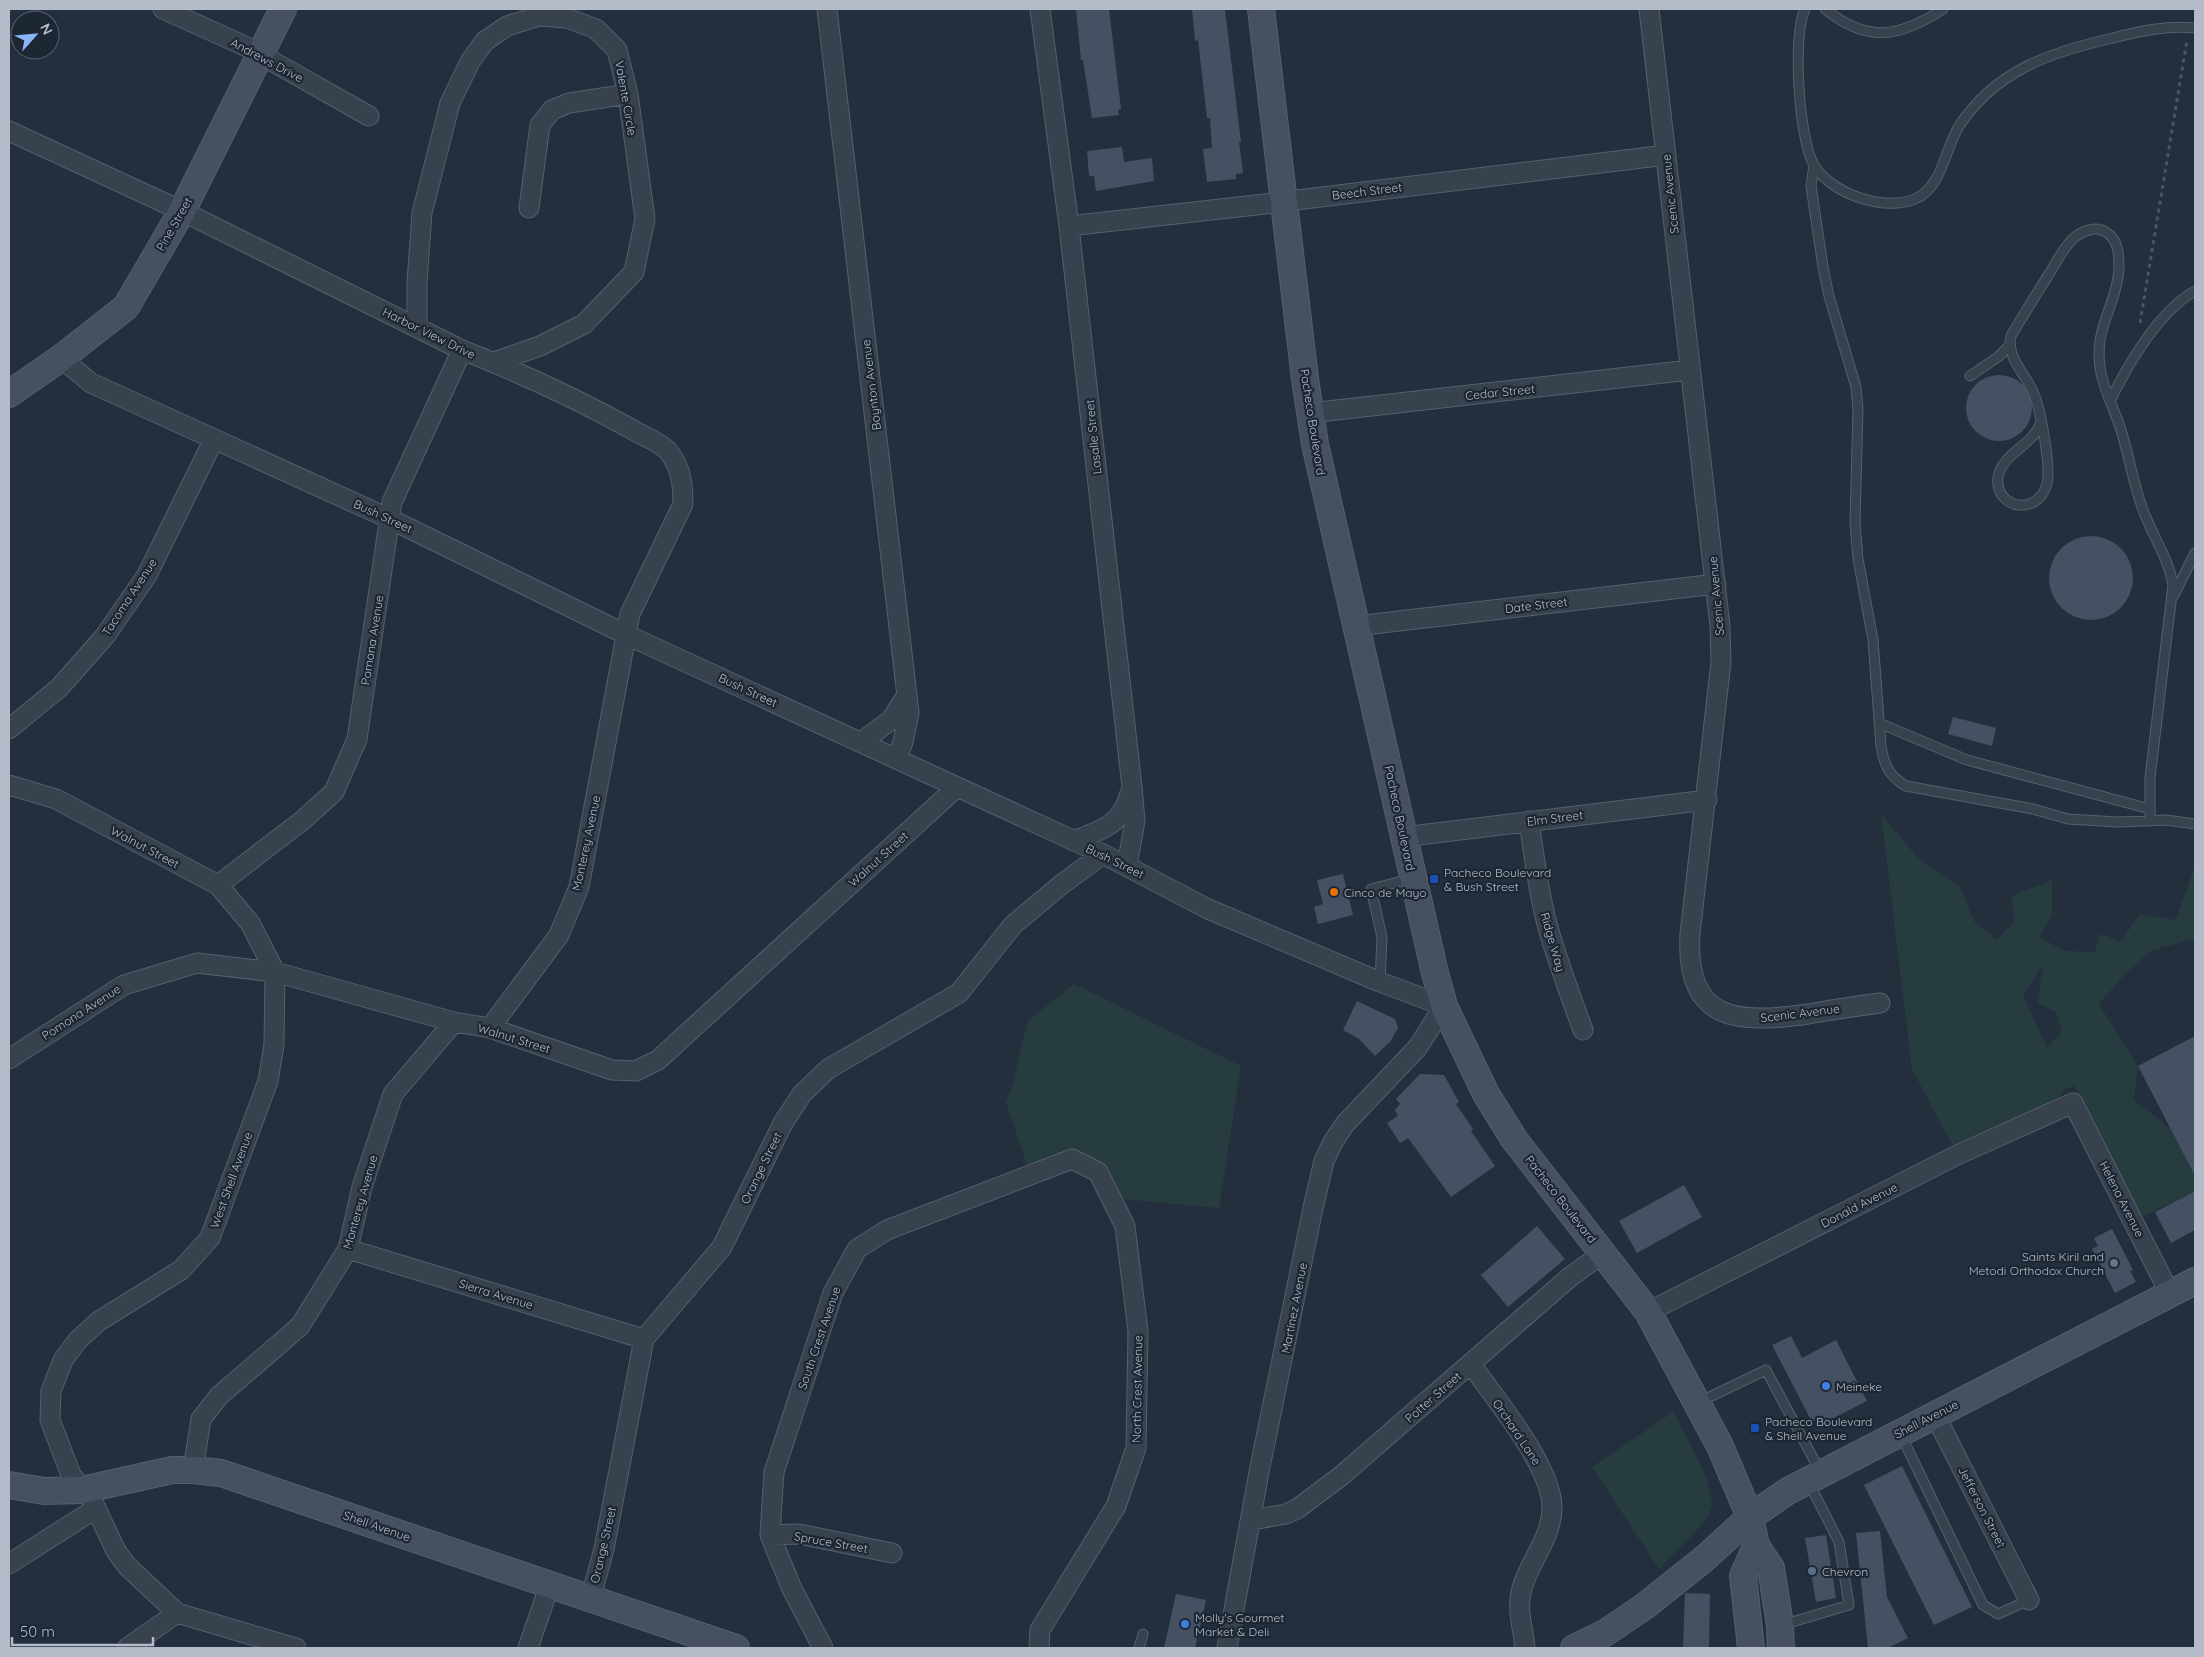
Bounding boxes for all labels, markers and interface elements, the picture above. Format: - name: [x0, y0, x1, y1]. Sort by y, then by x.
- north arrow: [10, 10, 60, 60]
- text: N: [36, 20, 57, 38]
- street label: Andrews Drive: [228, 35, 306, 85]
- street label: Valente Circle: [612, 59, 640, 137]
- street label: Scenic Avenue: [1658, 153, 1682, 234]
- street label: Beech Street: [1331, 179, 1403, 203]
- street label: Pine Street: [153, 194, 195, 254]
- street label: Harbor View Drive: [380, 304, 478, 362]
- street label: Boynton Avenue: [858, 339, 884, 431]
- street label: Pacheco Boulevard: [1297, 368, 1329, 476]
- street label: Cedar Street: [1464, 381, 1536, 403]
- street label: Lasalle Street: [1082, 399, 1104, 475]
- street label: Bush Street: [351, 496, 415, 536]
- street label: Tacoma Avenue: [98, 555, 160, 639]
- street label: Scenic Avenue: [1705, 555, 1727, 636]
- street label: Pomona Avenue: [357, 594, 387, 686]
- street label: Date Street: [1504, 594, 1568, 616]
- street label: Bush Street: [716, 670, 780, 710]
- street label: Pacheco Boulevard: [1382, 764, 1418, 872]
- street label: Monterey Avenue: [569, 794, 603, 892]
- street label: Elm Street: [1526, 807, 1584, 829]
- street label: Walnut Street: [108, 823, 182, 871]
- street label: Walnut Street: [845, 828, 911, 890]
- street label: Bush Street: [1083, 840, 1147, 882]
- place label: Pacheco Boulevard & Bush Street: [1444, 865, 1551, 894]
- marker: Pacheco Boulevard & Bush Street: [1428, 873, 1440, 885]
- place label: Cinco de Mayo: [1344, 885, 1427, 900]
- marker: Cinco de Mayo: [1328, 886, 1340, 898]
- street label: Ridge Way: [1537, 911, 1569, 973]
- street label: Pomona Avenue: [39, 981, 123, 1043]
- street label: Scenic Avenue: [1759, 1001, 1841, 1025]
- street label: Walnut Street: [476, 1020, 552, 1056]
- street label: West Shell Avenue: [207, 1130, 255, 1230]
- street label: Orange Street: [737, 1130, 785, 1206]
- street label: Pacheco Boulevard: [1522, 1152, 1600, 1246]
- street label: Monterey Avenue: [339, 1153, 381, 1251]
- street label: Helena Avenue: [2096, 1158, 2148, 1240]
- street label: Donald Avenue: [1818, 1179, 1900, 1231]
- place label: Saints Kiril and Metodi Orthodox Church: [1969, 1249, 2104, 1278]
- marker: Saints Kiril and Metodi Orthodox Church: [2108, 1257, 2120, 1269]
- street label: Martinez Avenue: [1278, 1261, 1310, 1355]
- street label: Sierra Avenue: [457, 1276, 535, 1312]
- street label: South Crest Avenue: [794, 1284, 844, 1391]
- street label: North Crest Avenue: [1129, 1335, 1145, 1443]
- street label: Potter Street: [1402, 1368, 1464, 1426]
- place label: Meineke: [1836, 1379, 1882, 1394]
- marker: Meineke: [1820, 1380, 1832, 1392]
- street label: Orchard Lane: [1489, 1396, 1545, 1468]
- street label: Shell Avenue: [1891, 1396, 1961, 1442]
- place label: Pacheco Boulevard & Shell Avenue: [1765, 1414, 1872, 1443]
- marker: Pacheco Boulevard & Shell Avenue: [1749, 1422, 1761, 1434]
- street label: Jefferson Street: [1955, 1464, 2009, 1550]
- street label: Orange Street: [587, 1505, 619, 1585]
- street label: Shell Avenue: [341, 1507, 413, 1545]
- street label: Spruce Street: [793, 1528, 869, 1556]
- place label: Chevron: [1822, 1564, 1868, 1579]
- marker: Chevron: [1806, 1565, 1818, 1577]
- place label: Molly's Gourmet Market & Deli: [1195, 1610, 1284, 1639]
- scale bar: [12, 1614, 154, 1646]
- marker: Molly's Gourmet Market & Deli: [1179, 1618, 1191, 1630]
- text: 50 m: [20, 1622, 55, 1641]

